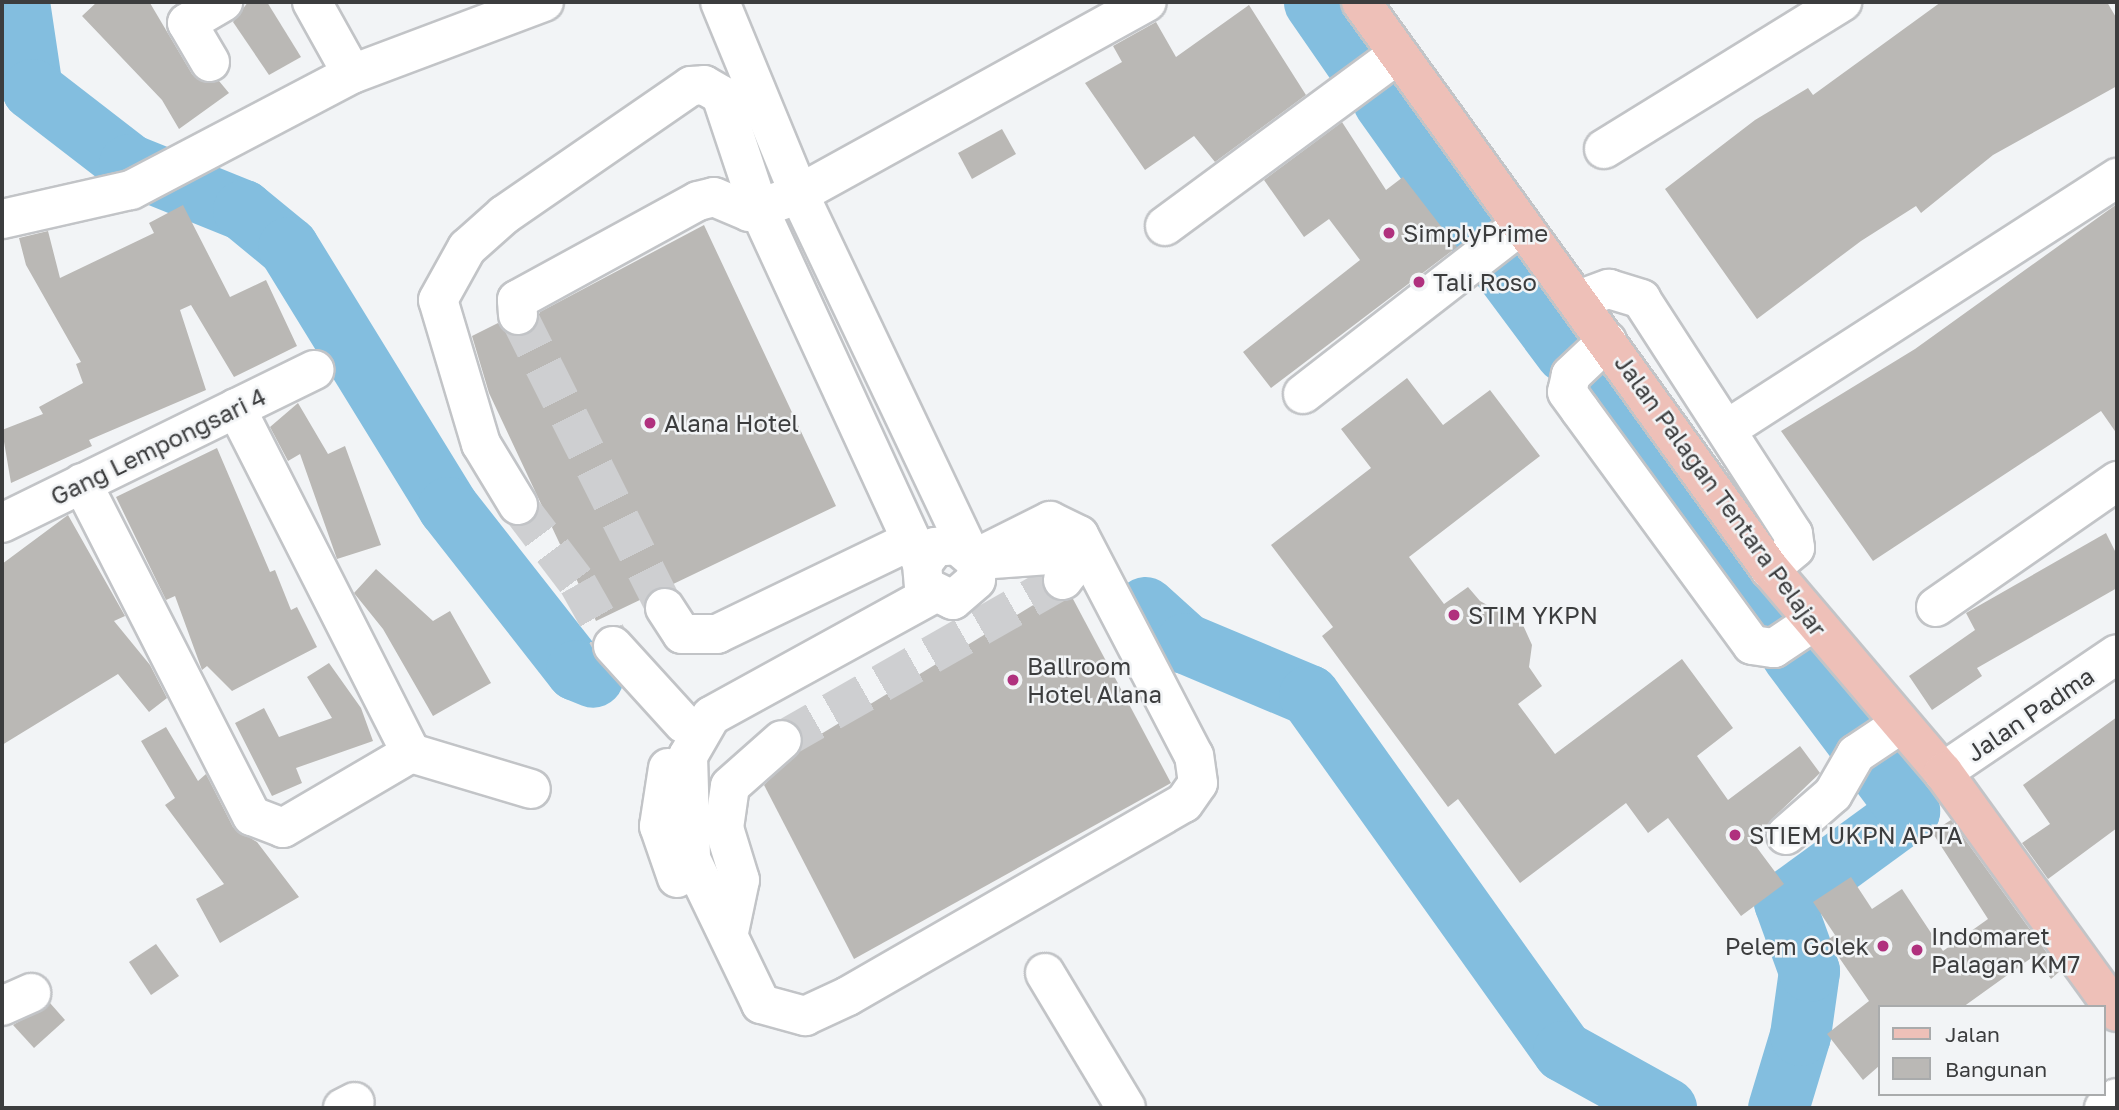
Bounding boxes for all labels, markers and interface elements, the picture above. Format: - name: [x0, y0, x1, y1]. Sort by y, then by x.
- place label: SimplyPrime: [1403, 219, 1548, 247]
- marker: SimplyPrime: [1381, 225, 1397, 241]
- place label: Tali Roso: [1433, 268, 1537, 296]
- marker: Tali Roso: [1411, 274, 1427, 290]
- street label: Jalan Palagan Tentara Pelajar: [1609, 349, 1833, 641]
- street label: Gang Lempongsari 4: [46, 381, 270, 511]
- place label: Alana Hotel: [664, 409, 799, 437]
- marker: Alana Hotel: [642, 415, 658, 431]
- place label: STIM YKPN: [1468, 601, 1598, 629]
- marker: STIM YKPN: [1446, 607, 1462, 623]
- place label: Ballroom Hotel Alana: [1027, 652, 1162, 708]
- street label: Jalan Padma: [1961, 661, 2099, 767]
- marker: Ballroom Hotel Alana: [1005, 672, 1021, 688]
- place label: STIEM UKPN APTA: [1749, 821, 1962, 849]
- marker: STIEM UKPN APTA: [1727, 827, 1743, 843]
- place label: Indomaret Palagan KM7: [1931, 922, 2080, 978]
- place label: Pelem Golek: [1725, 932, 1869, 960]
- marker: Pelem Golek: [1875, 938, 1891, 954]
- marker: Indomaret Palagan KM7: [1909, 942, 1925, 958]
- legend: [1878, 1005, 2105, 1096]
- text: Jalan: [1945, 1021, 2000, 1047]
- text: Bangunan: [1945, 1056, 2047, 1082]

